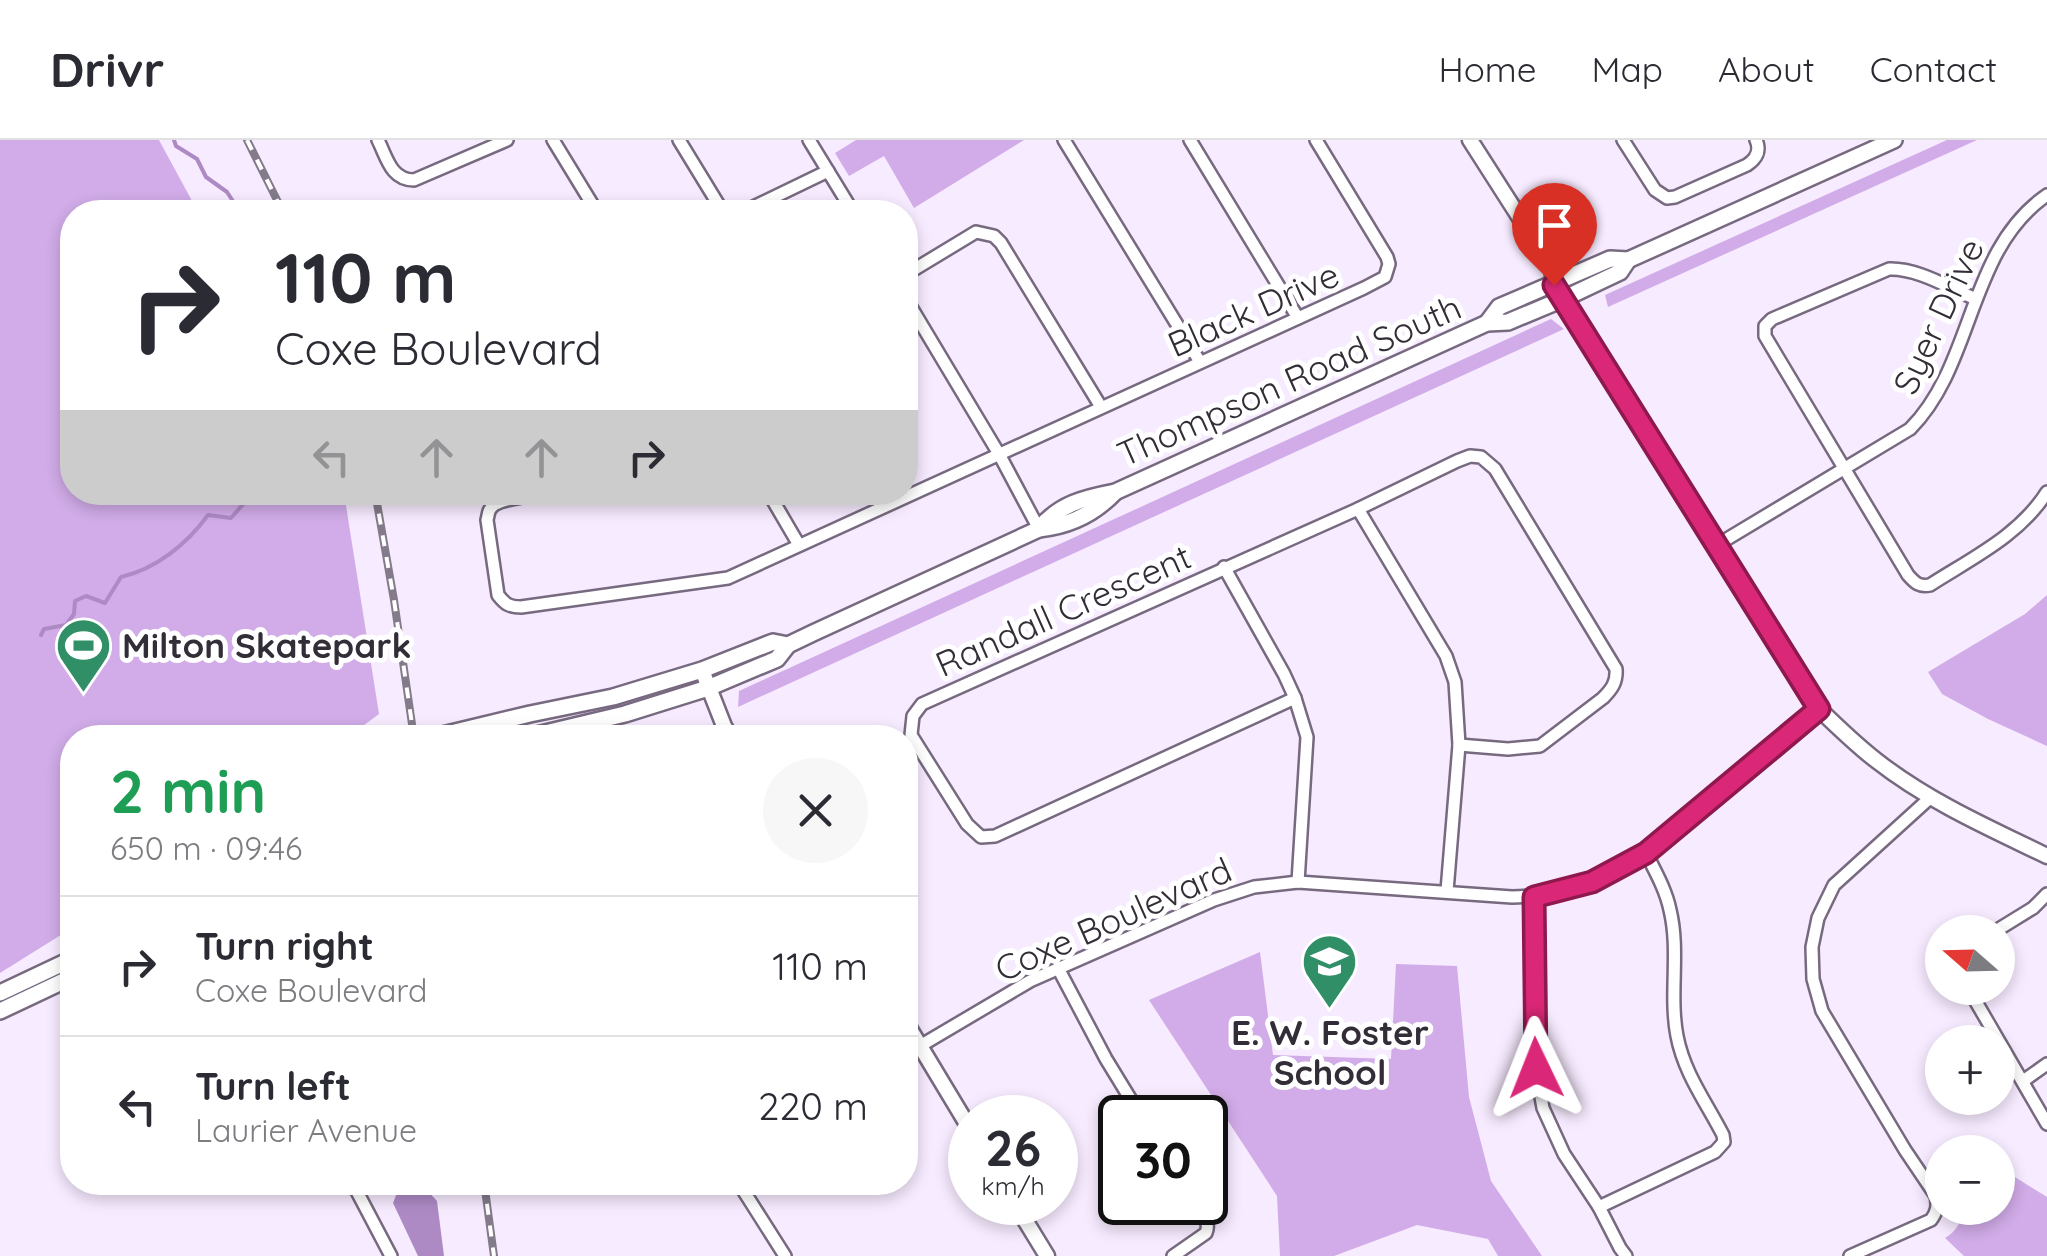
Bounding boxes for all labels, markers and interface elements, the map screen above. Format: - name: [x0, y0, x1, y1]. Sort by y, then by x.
- text: Drivr: [50, 39, 164, 99]
- text: Home: [1439, 47, 1537, 91]
- text: Map: [1592, 47, 1663, 91]
- text: About: [1718, 47, 1815, 91]
- text: Contact: [1870, 47, 1997, 91]
- pin: [1512, 183, 1597, 286]
- icon: arrive: [1527, 198, 1582, 253]
- street label: Syer Drive: [1883, 231, 1993, 401]
- text: 110 m: [275, 233, 457, 321]
- icon: right: [110, 240, 240, 370]
- street label: Black Drive: [1161, 252, 1345, 366]
- street label: Thompson Road South: [1110, 284, 1468, 476]
- text: Coxe Boulevard: [275, 320, 602, 376]
- icon: left: [304, 430, 359, 485]
- icon: ahead: [409, 430, 464, 485]
- icon: ahead: [514, 430, 569, 485]
- icon: right: [619, 430, 674, 485]
- street label: Randall Crescent: [929, 534, 1197, 686]
- sports icon: Milton Skatepark: [53, 615, 113, 694]
- place label: Milton Skatepark: [122, 623, 411, 667]
- text: 2 min: [110, 753, 266, 828]
- button: close: [763, 758, 868, 863]
- text: 650 m · 09:46: [110, 828, 302, 868]
- street label: Coxe Boulevard: [988, 847, 1238, 991]
- north arrow: [1925, 915, 2015, 1005]
- map controls: [1925, 915, 2015, 1225]
- text: Turn right: [195, 922, 374, 970]
- school or university icon: E. W. Foster School: [1300, 931, 1360, 1010]
- icon: right: [110, 939, 165, 994]
- text: 110 m: [772, 942, 868, 990]
- text: Coxe Boulevard: [195, 970, 427, 1010]
- place label: E. W. Foster School: [1231, 1010, 1429, 1094]
- position arrow: [1484, 1016, 1588, 1120]
- button: +: [1925, 1025, 2015, 1115]
- text: Turn left: [195, 1062, 351, 1110]
- icon: left: [110, 1079, 165, 1134]
- text: 220 m: [758, 1082, 868, 1130]
- speed limit sign: 30: [1098, 1095, 1228, 1225]
- text: Laurier Avenue: [195, 1110, 417, 1150]
- text: 26: [985, 1116, 1041, 1179]
- button: −: [1925, 1135, 2015, 1225]
- text: km/h: [981, 1170, 1045, 1201]

